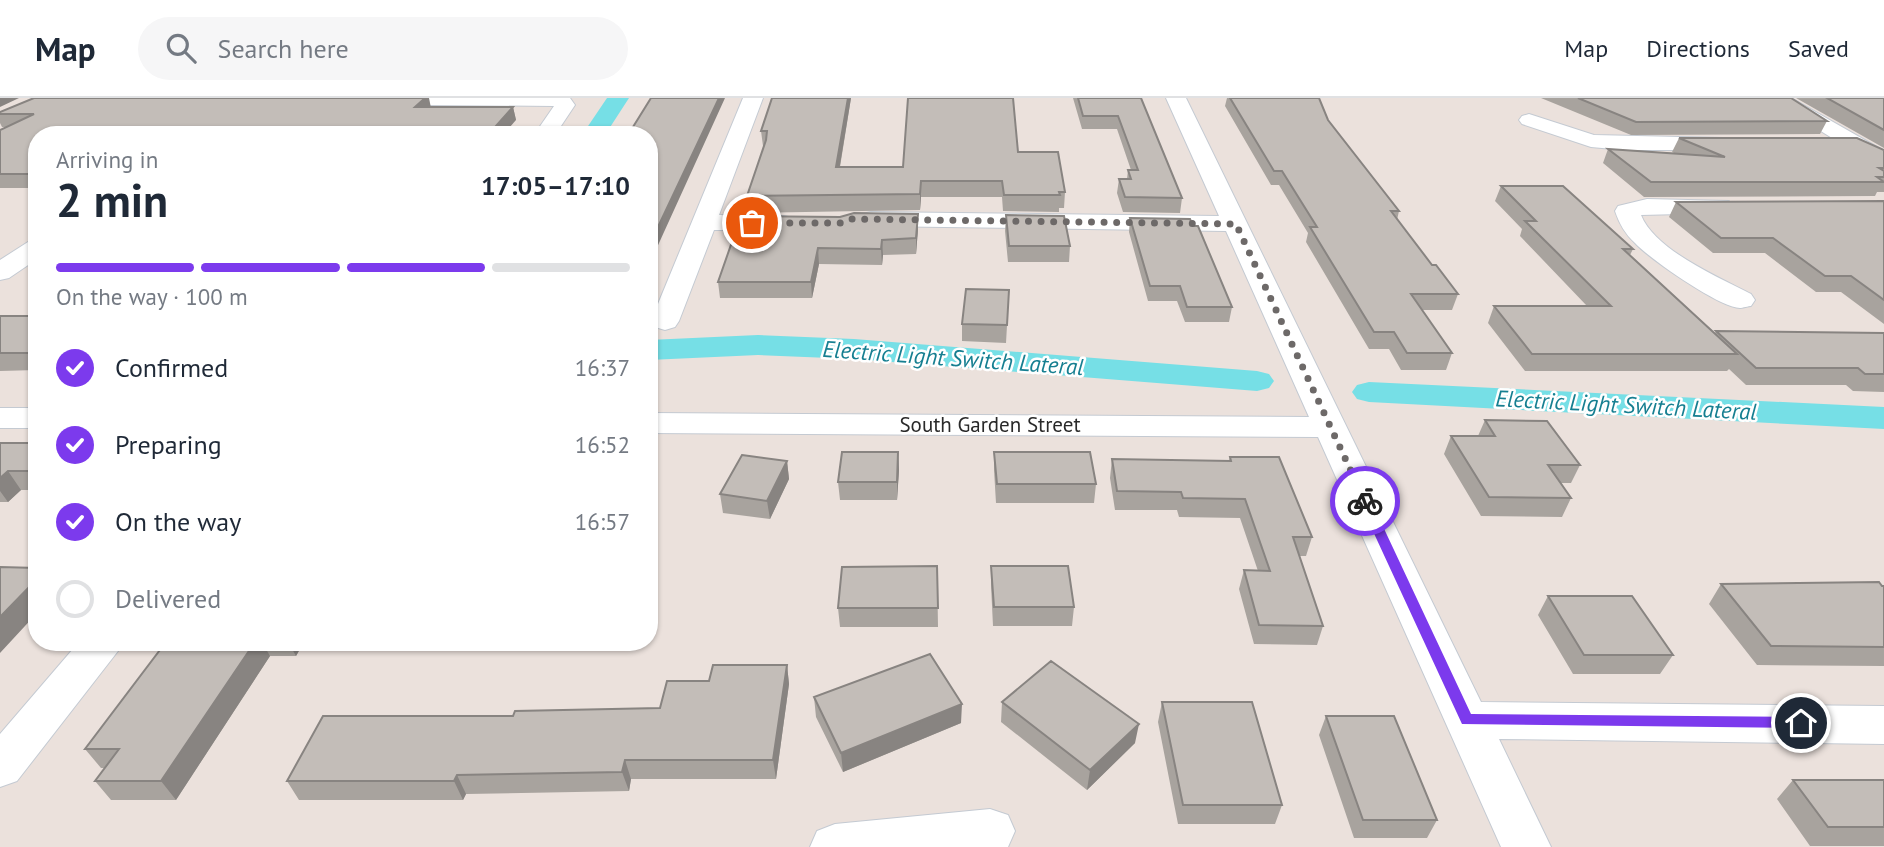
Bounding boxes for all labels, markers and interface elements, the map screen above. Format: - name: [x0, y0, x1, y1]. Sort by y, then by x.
- search box: [138, 17, 628, 80]
- text: Map: [35, 27, 96, 70]
- icon: search: [162, 29, 200, 67]
- text: Search here: [218, 32, 349, 65]
- text: Map: [1564, 33, 1608, 64]
- text: Directions: [1646, 33, 1750, 64]
- text: Saved: [1788, 33, 1849, 64]
- text: Arriving in: [56, 145, 158, 174]
- text: 17:05–17:10: [481, 169, 630, 202]
- text: 2 min: [56, 170, 168, 230]
- pin: [722, 193, 782, 253]
- icon: bag: [733, 204, 771, 242]
- text: On the way · 100 m: [56, 282, 248, 311]
- water label: Electric Light Switch Lateral: [822, 334, 1084, 381]
- icon: check: [56, 349, 94, 387]
- text: Confirmed: [115, 351, 228, 384]
- text: 16:37: [575, 353, 630, 382]
- water label: Electric Light Switch Lateral: [1495, 383, 1757, 426]
- street label: South Garden Street: [899, 411, 1081, 438]
- icon: check: [56, 426, 94, 464]
- text: Preparing: [115, 428, 222, 461]
- text: 16:52: [575, 430, 630, 459]
- courier: [1330, 466, 1400, 536]
- icon: bike: [1346, 482, 1384, 520]
- icon: check: [56, 503, 94, 541]
- text: On the way: [115, 505, 241, 538]
- text: 16:57: [575, 507, 630, 536]
- text: Delivered: [115, 582, 221, 615]
- pin: [1771, 693, 1831, 753]
- icon: home: [1782, 704, 1820, 742]

